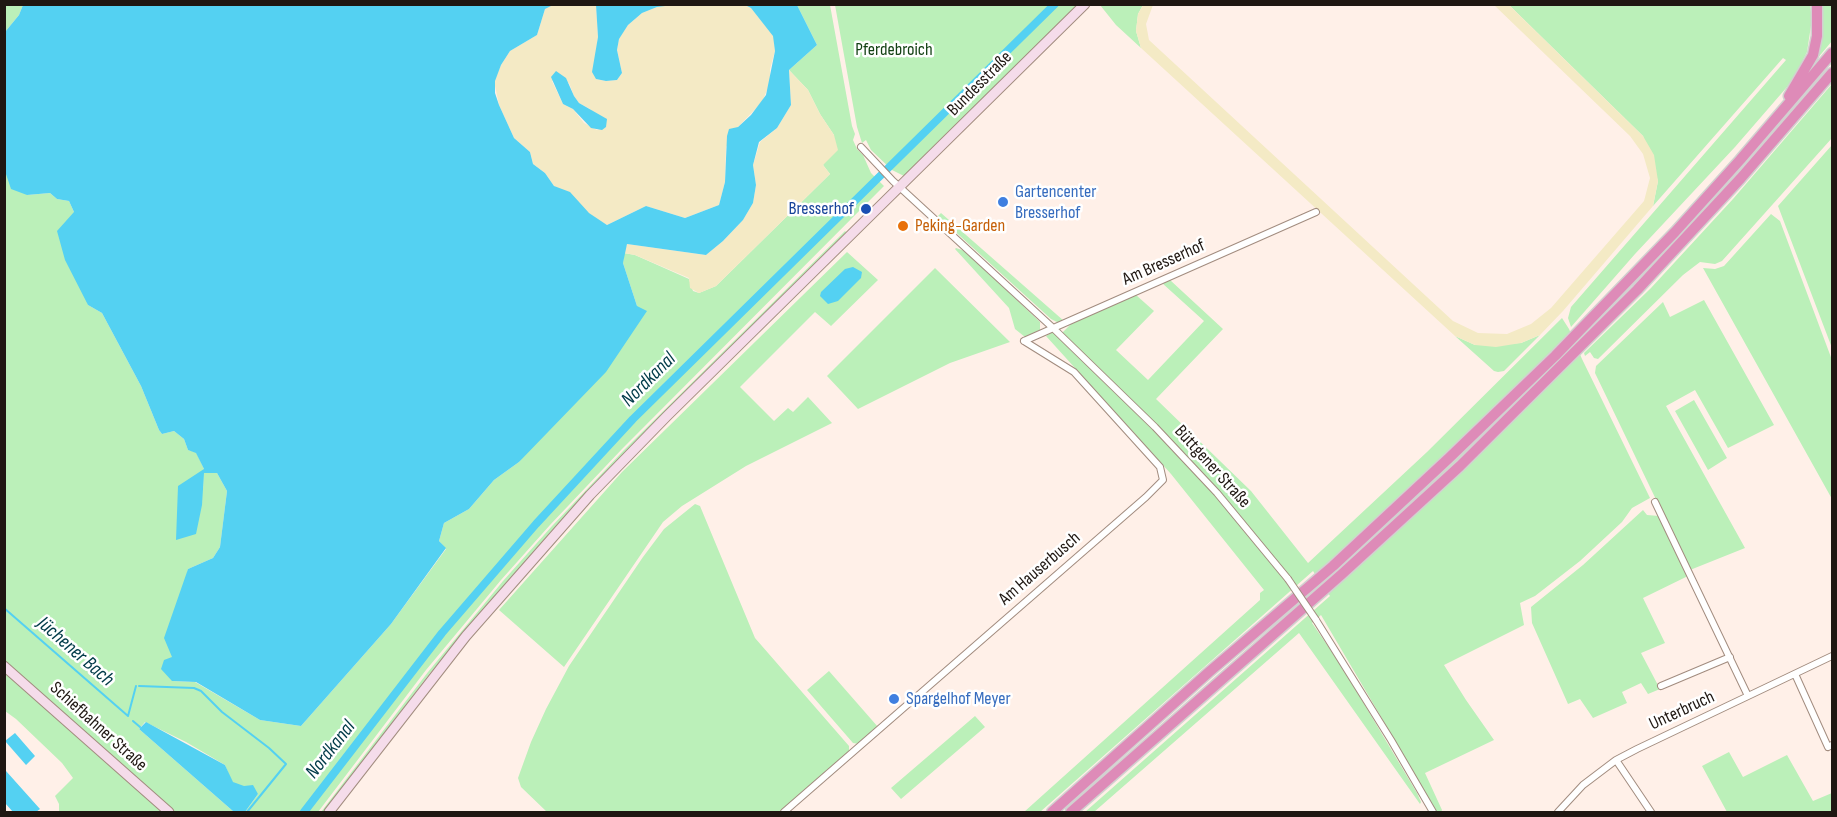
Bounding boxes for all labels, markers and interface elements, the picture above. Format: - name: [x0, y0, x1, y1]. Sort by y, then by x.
- park label: Pferdebroich: [855, 39, 933, 61]
- street label: Bundesstraße: [943, 47, 1017, 121]
- place label: Gartencenter Bresserhof: [1015, 181, 1096, 224]
- marker: Gartencenter Bresserhof: [996, 195, 1010, 209]
- place label: Bresserhof: [788, 198, 854, 220]
- marker: Bresserhof: [859, 202, 873, 216]
- place label: Peking-Garden: [915, 215, 1005, 237]
- marker: Peking-Garden: [896, 219, 910, 233]
- street label: Am Bresserhof: [1119, 235, 1209, 291]
- water label: Nordkanal: [617, 348, 681, 412]
- street label: Büttgener Straße: [1169, 421, 1255, 513]
- street label: Am Hauserbusch: [995, 528, 1085, 610]
- water label: Jüchener Bach: [32, 612, 118, 692]
- street label: Schiefbahner Straße: [45, 678, 151, 776]
- street label: Unterbruch: [1646, 687, 1718, 735]
- place label: Spargelhof Meyer: [906, 688, 1011, 710]
- marker: Spargelhof Meyer: [887, 692, 901, 706]
- water label: Nordkanal: [301, 716, 361, 784]

